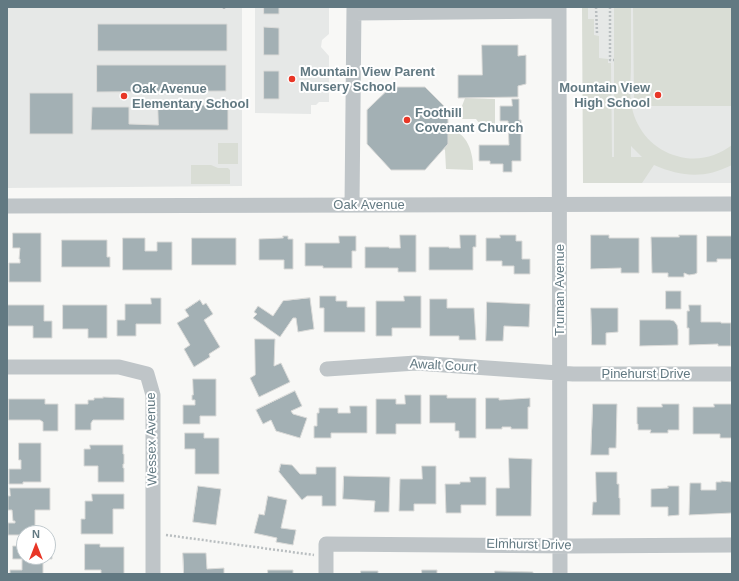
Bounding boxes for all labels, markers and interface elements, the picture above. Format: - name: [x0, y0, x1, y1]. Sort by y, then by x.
- place label: Mountain View Parent Nursery School: [300, 64, 435, 95]
- marker: Mountain View Parent Nursery School: [287, 74, 297, 84]
- place label: Mountain View High School: [559, 80, 650, 111]
- place label: Oak Avenue Elementary School: [132, 81, 249, 112]
- marker: Mountain View High School: [653, 90, 663, 100]
- marker: Oak Avenue Elementary School: [119, 91, 129, 101]
- place label: Foothill Covenant Church: [415, 105, 523, 136]
- marker: Foothill Covenant Church: [402, 115, 412, 125]
- street label: Oak Avenue: [333, 197, 405, 213]
- street label: Truman Avenue: [552, 244, 568, 336]
- street label: Awalt Court: [409, 356, 477, 376]
- street label: Pinehurst Drive: [602, 366, 690, 382]
- street label: Wessex Avenue: [143, 392, 161, 486]
- north arrow: [16, 525, 56, 565]
- text: N: [32, 528, 40, 540]
- street label: Elmhurst Drive: [486, 536, 572, 554]

